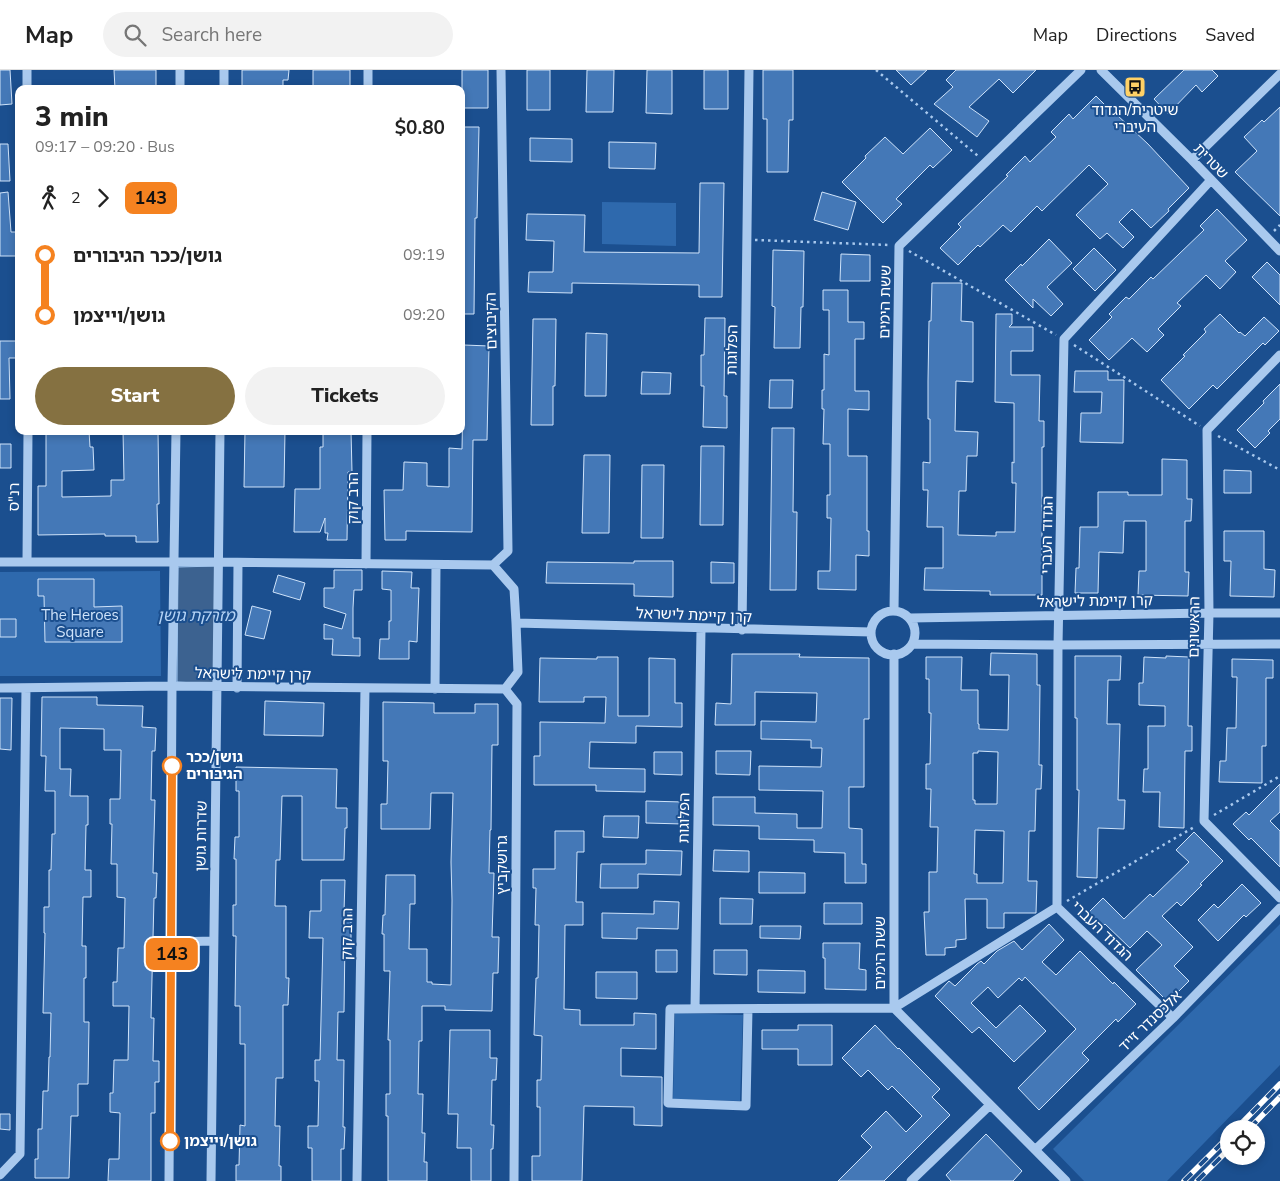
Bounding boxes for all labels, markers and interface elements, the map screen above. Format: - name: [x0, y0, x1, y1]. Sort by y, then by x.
- search box: [103, 12, 453, 57]
- text: Map: [25, 19, 73, 51]
- icon: search: [121, 21, 149, 49]
- text: Search here: [161, 22, 262, 48]
- text: Map: [1033, 23, 1068, 47]
- text: Directions: [1096, 23, 1177, 47]
- text: Saved: [1205, 23, 1255, 47]
- bus stop icon: שיטרית/הגדוד העיברי: [1123, 75, 1147, 99]
- text: 3 min: [35, 98, 109, 136]
- place label: שיטרית/הגדוד העיברי: [1092, 100, 1178, 137]
- text: $0.80: [395, 115, 445, 141]
- text: 09:17 – 09:20 · Bus: [35, 136, 175, 158]
- street label: שטרית: [1189, 139, 1233, 183]
- icon: walk: [35, 184, 63, 212]
- icon: forward: [89, 184, 117, 212]
- text: 143: [135, 186, 167, 210]
- text: 2: [71, 187, 81, 209]
- text: גושן/ככר הגיבורים: [73, 243, 222, 269]
- text: 09:19: [403, 244, 445, 266]
- street label: ששת הימים: [874, 265, 896, 339]
- street label: הקיבוצים: [480, 292, 502, 350]
- text: גושן/וייצמן: [73, 303, 165, 329]
- text: 09:20: [403, 304, 445, 326]
- street label: הפלוגות: [722, 324, 742, 376]
- button: Start: [35, 367, 235, 425]
- button: Tickets: [245, 367, 445, 425]
- street label: הרב קוק: [343, 472, 363, 524]
- street label: רנ"ס: [4, 482, 24, 512]
- street label: הגדוד העברי: [1036, 496, 1058, 574]
- street label: קרן קיימת לישראל: [1037, 590, 1153, 612]
- street label: הראשונים: [1183, 596, 1205, 658]
- street label: קרן קיימת לישראל: [635, 603, 753, 627]
- park label: The Heroes Square: [41, 605, 119, 642]
- water label: מזרקת גושן: [157, 605, 236, 627]
- street label: קרן קיימת לישראל: [195, 663, 311, 685]
- place label: גושן/ככר הגיבורים: [186, 747, 243, 784]
- marker: גושן/ככר הגיבורים: [162, 756, 182, 776]
- street label: הפלוגות: [674, 792, 694, 844]
- street label: שדרות גושן: [190, 800, 212, 872]
- street label: גרושקביץ: [492, 835, 512, 895]
- street label: הגדוד העברי: [1067, 897, 1137, 965]
- street label: הרב קוק: [337, 908, 357, 960]
- street label: ששת הימים: [870, 916, 890, 990]
- line badge: 143: [143, 938, 201, 970]
- text: 143: [156, 942, 188, 966]
- street label: אלכסנדר זייד: [1114, 986, 1186, 1056]
- map controls: [1220, 1120, 1265, 1165]
- button: locate: [1220, 1120, 1265, 1165]
- marker: גושן/וייצמן: [160, 1131, 180, 1151]
- place label: גושן/וייצמן: [184, 1131, 257, 1151]

